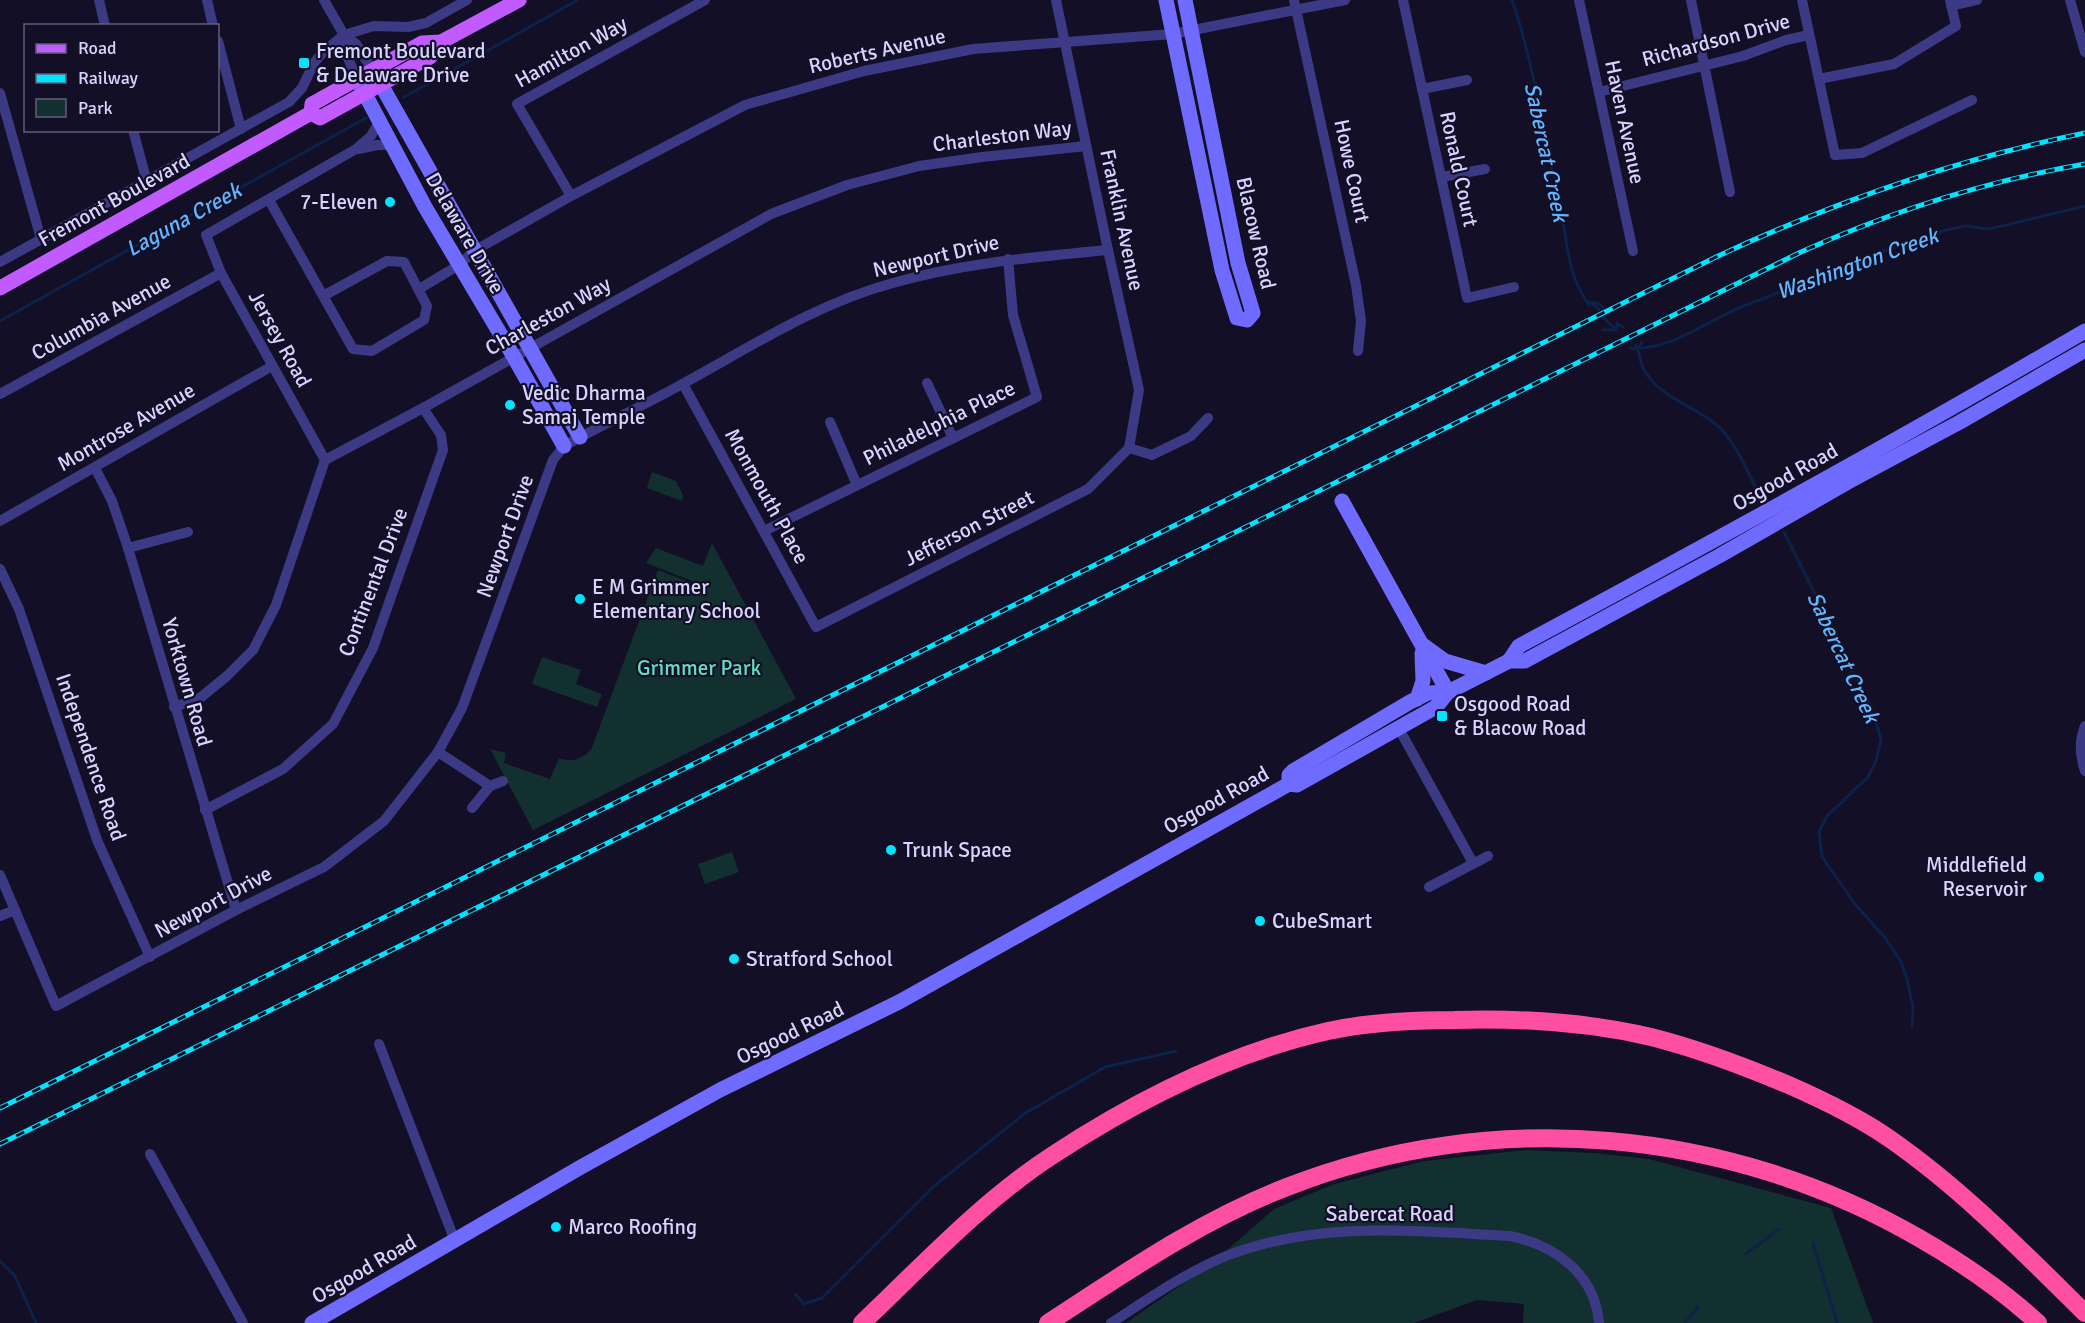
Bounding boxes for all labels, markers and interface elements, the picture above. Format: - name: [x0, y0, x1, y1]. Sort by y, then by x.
- street label: Richardson Drive: [1639, 8, 1793, 72]
- street label: Hamilton Way: [510, 10, 632, 94]
- street label: Roberts Avenue: [806, 23, 948, 79]
- legend: [24, 24, 219, 132]
- text: Road: [78, 37, 117, 59]
- place label: Fremont Boulevard & Delaware Drive: [316, 38, 486, 88]
- marker: Fremont Boulevard & Delaware Drive: [297, 56, 311, 70]
- street label: Haven Avenue: [1599, 58, 1651, 186]
- text: Railway: [78, 67, 139, 89]
- water label: Sabercat Creek: [1519, 80, 1575, 226]
- text: Park: [78, 97, 113, 119]
- street label: Ronald Court: [1434, 109, 1484, 229]
- street label: Charleston Way: [931, 115, 1073, 157]
- street label: Howe Court: [1328, 117, 1376, 225]
- street label: Franklin Avenue: [1094, 147, 1150, 293]
- street label: Fremont Boulevard: [34, 148, 194, 252]
- street label: Delaware Drive: [420, 168, 510, 298]
- street label: Blacow Road: [1230, 174, 1282, 292]
- water label: Laguna Creek: [121, 176, 247, 262]
- place label: 7-Eleven: [300, 189, 378, 215]
- marker: 7-Eleven: [383, 195, 397, 209]
- water label: Washington Creek: [1773, 221, 1944, 305]
- street label: Newport Drive: [870, 229, 1002, 283]
- street label: Columbia Avenue: [27, 268, 175, 366]
- street label: Charleston Way: [481, 271, 615, 361]
- street label: Jersey Road: [243, 286, 317, 392]
- street label: Philadelphia Place: [859, 375, 1019, 471]
- street label: Montrose Avenue: [52, 377, 200, 477]
- place label: Vedic Dharma Samaj Temple: [522, 380, 646, 430]
- marker: Vedic Dharma Samaj Temple: [503, 398, 517, 412]
- street label: Monmouth Place: [719, 424, 815, 568]
- street label: Osgood Road: [1728, 437, 1842, 517]
- street label: Newport Drive: [471, 471, 539, 601]
- street label: Jefferson Street: [900, 484, 1038, 572]
- street label: Continental Drive: [333, 504, 413, 660]
- place label: E M Grimmer Elementary School: [592, 574, 761, 624]
- water label: Sabercat Creek: [1801, 587, 1887, 729]
- marker: E M Grimmer Elementary School: [573, 592, 587, 606]
- street label: Yorktown Road: [156, 615, 218, 749]
- park label: Grimmer Park: [637, 655, 761, 681]
- street label: Independence Road: [50, 670, 132, 844]
- place label: Osgood Road & Blacow Road: [1454, 691, 1586, 741]
- marker: Osgood Road & Blacow Road: [1435, 709, 1449, 723]
- street label: Osgood Road: [1159, 760, 1273, 840]
- place label: Trunk Space: [903, 837, 1012, 863]
- marker: Trunk Space: [884, 843, 898, 857]
- place label: Middlefield Reservoir: [1926, 852, 2027, 902]
- street label: Newport Drive: [150, 860, 276, 944]
- marker: Middlefield Reservoir: [2032, 870, 2046, 884]
- place label: CubeSmart: [1272, 908, 1372, 934]
- marker: CubeSmart: [1253, 914, 1267, 928]
- place label: Stratford School: [746, 946, 893, 972]
- marker: Stratford School: [727, 952, 741, 966]
- street label: Osgood Road: [732, 996, 848, 1070]
- street label: Sabercat Road: [1326, 1201, 1454, 1227]
- place label: Marco Roofing: [568, 1214, 697, 1240]
- marker: Marco Roofing: [549, 1220, 563, 1234]
- street label: Osgood Road: [307, 1229, 421, 1309]

